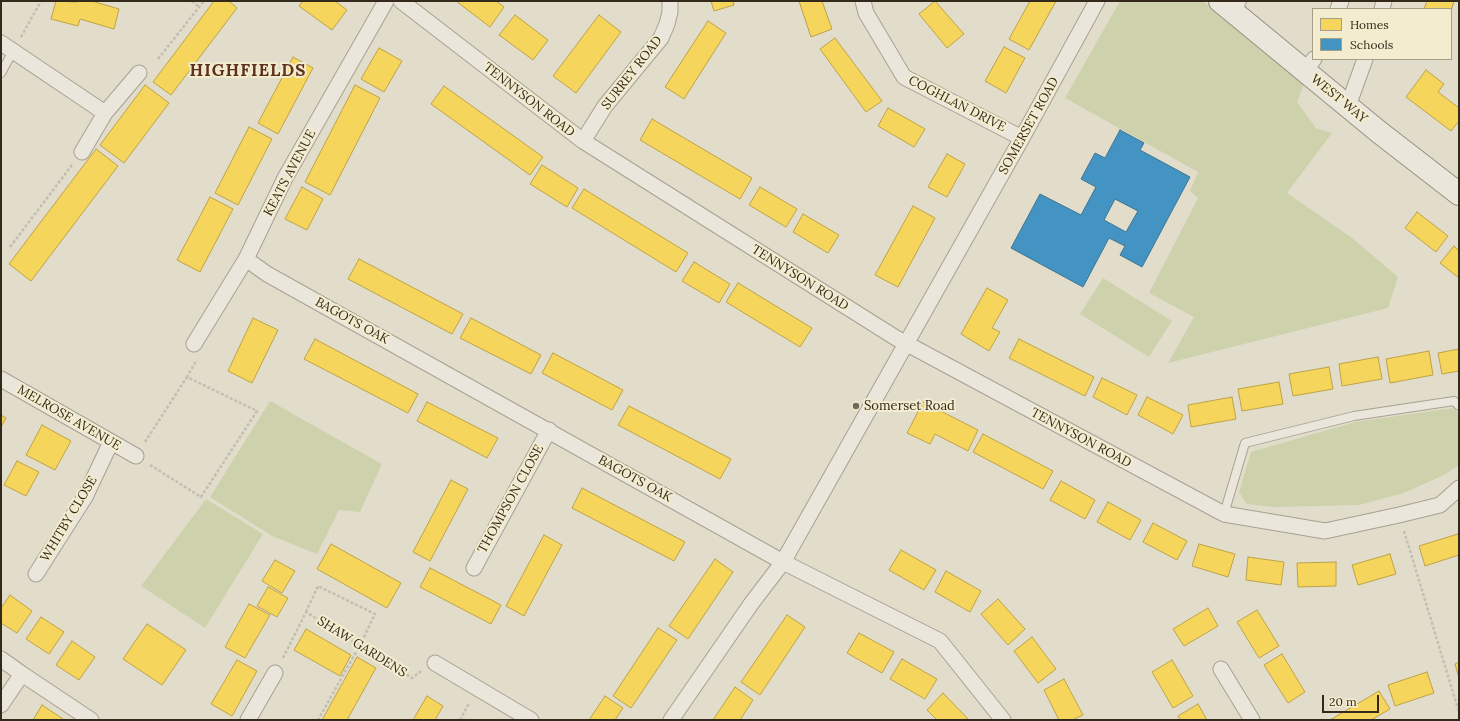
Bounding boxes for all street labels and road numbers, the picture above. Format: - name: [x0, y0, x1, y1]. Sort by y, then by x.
- street label: SURREY ROAD: [598, 33, 666, 113]
- street label: TENNYSON ROAD: [480, 60, 578, 140]
- street label: WEST WAY: [1308, 71, 1370, 127]
- street label: COGHLAN DRIVE: [906, 73, 1008, 135]
- street label: SOMERSET ROAD: [996, 74, 1062, 178]
- street label: KEATS AVENUE: [261, 127, 319, 219]
- street label: TENNYSON ROAD: [749, 242, 851, 314]
- street label: BAGOTS OAK: [312, 294, 392, 348]
- street label: MELROSE AVENUE: [14, 382, 124, 454]
- street label: TENNYSON ROAD: [1028, 405, 1134, 471]
- street label: THOMPSON CLOSE: [475, 442, 547, 556]
- street label: BAGOTS OAK: [595, 452, 675, 506]
- street label: WHITBY CLOSE: [37, 473, 101, 565]
- street label: SHAW GARDENS: [314, 613, 410, 681]

